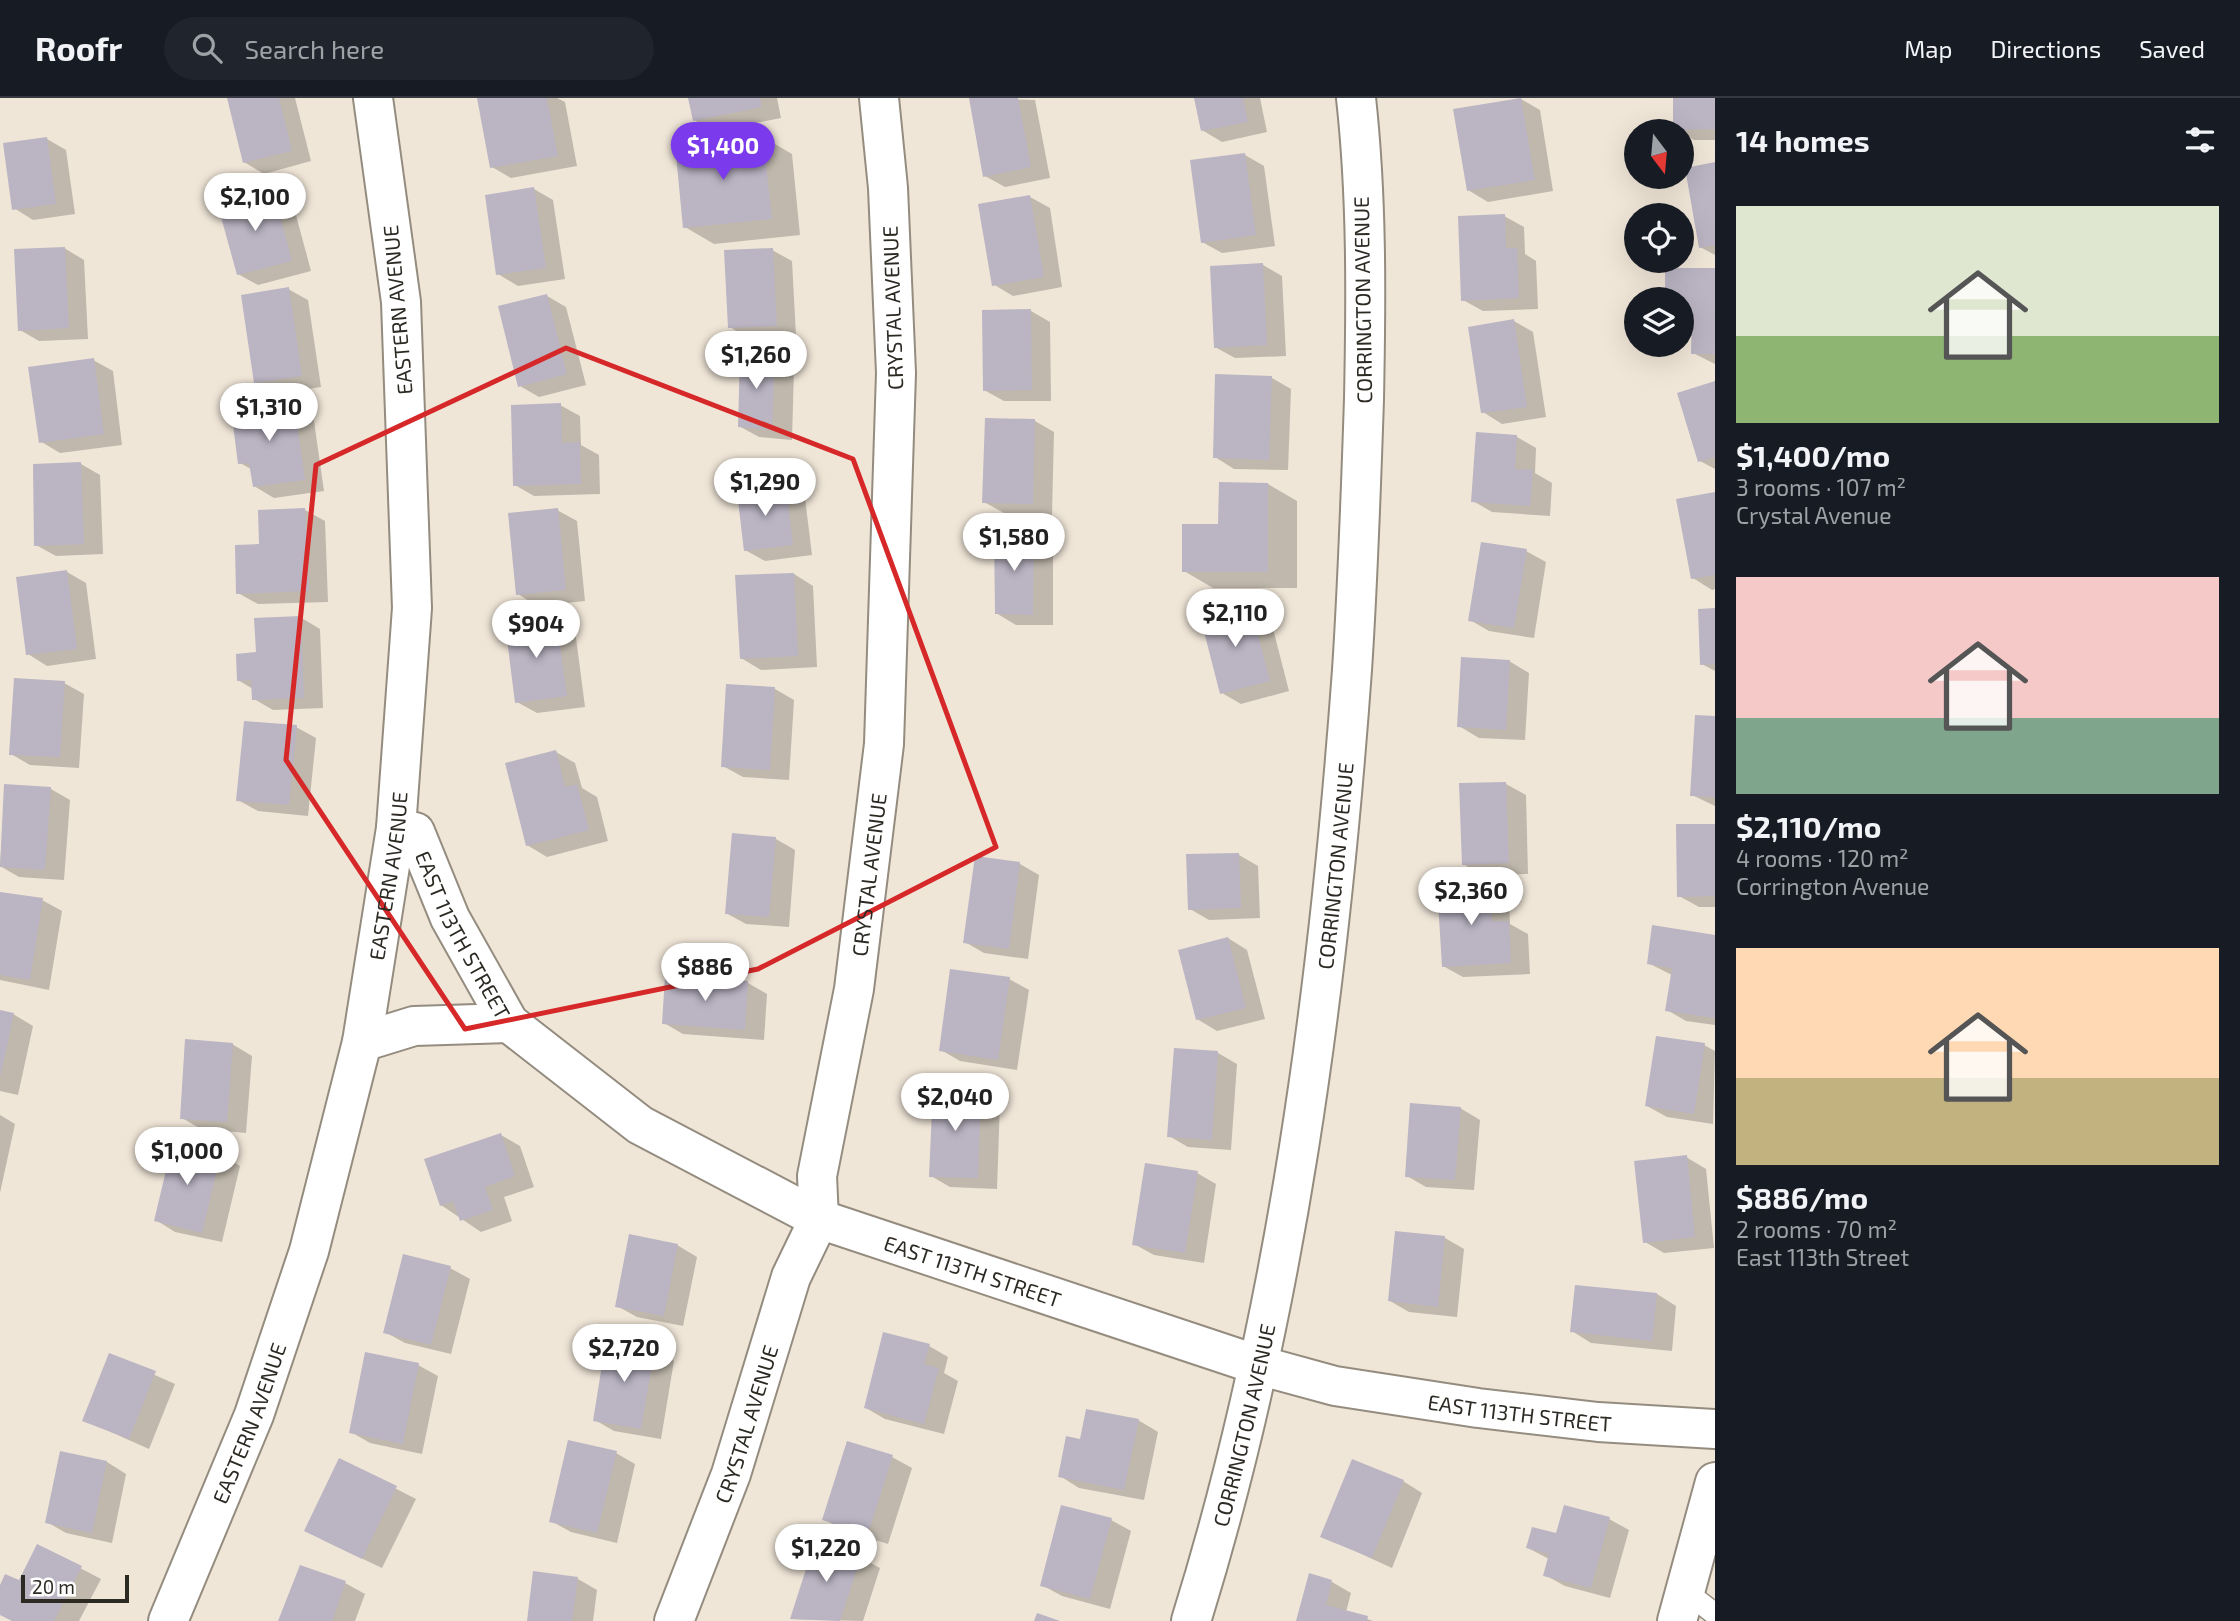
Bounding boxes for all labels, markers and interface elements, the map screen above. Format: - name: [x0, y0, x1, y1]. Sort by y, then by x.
- search box: [164, 17, 654, 80]
- text: Roofr: [35, 28, 122, 68]
- icon: search: [188, 29, 226, 67]
- text: Search here: [244, 33, 384, 64]
- text: Map: [1904, 34, 1952, 63]
- text: Directions: [1990, 34, 2101, 63]
- text: Saved: [2139, 34, 2205, 63]
- north arrow: [1624, 119, 1694, 189]
- map controls: [1624, 119, 1694, 357]
- icon: filters: [2181, 121, 2219, 159]
- pin: $1,400: [666, 122, 780, 182]
- text: 14 homes: [1736, 122, 1870, 158]
- text: $1,400: [687, 131, 759, 159]
- pin: $2,100: [198, 174, 312, 233]
- text: $2,100: [220, 182, 290, 210]
- street label: CORRINGTON AVENUE: [1348, 196, 1376, 404]
- button: locate: [1624, 203, 1694, 273]
- street label: EASTERN AVENUE: [377, 224, 417, 396]
- street label: CRYSTAL AVENUE: [877, 225, 907, 391]
- icon: home: [1915, 252, 2041, 378]
- button: layers: [1624, 287, 1694, 357]
- pin: $1,260: [699, 331, 813, 391]
- text: $1,260: [721, 340, 791, 368]
- pin: $1,310: [212, 384, 326, 443]
- text: $1,310: [236, 392, 302, 420]
- text: $1,400/mo: [1736, 437, 1890, 473]
- pin: $1,290: [708, 458, 822, 518]
- text: $1,290: [730, 467, 800, 495]
- text: 3 rooms · 107 m²: [1736, 473, 1906, 501]
- text: Crystal Avenue: [1736, 501, 1891, 529]
- pin: $1,580: [957, 514, 1071, 573]
- text: $1,580: [979, 522, 1049, 550]
- pin: $2,110: [1178, 589, 1292, 649]
- text: $2,110: [1202, 598, 1268, 626]
- pin: $904: [495, 601, 577, 660]
- text: $904: [508, 609, 564, 637]
- icon: home: [1915, 623, 2041, 749]
- street label: CORRINGTON AVENUE: [1311, 761, 1357, 971]
- street label: EASTERN AVENUE: [363, 791, 411, 962]
- street label: CRYSTAL AVENUE: [846, 791, 890, 958]
- text: $2,110/mo: [1736, 808, 1881, 844]
- text: 4 rooms · 120 m²: [1736, 844, 1909, 872]
- street label: EAST 113TH STREET: [411, 847, 516, 1023]
- pin: $2,360: [1414, 868, 1528, 927]
- text: Corrington Avenue: [1736, 872, 1929, 900]
- text: $2,360: [1434, 876, 1508, 904]
- pin: $886: [664, 944, 746, 1003]
- text: $886: [677, 952, 733, 980]
- icon: home: [1915, 994, 2041, 1120]
- pin: $2,040: [898, 1074, 1012, 1133]
- text: $2,040: [917, 1082, 993, 1110]
- pin: $1,000: [130, 1128, 244, 1187]
- text: $1,000: [151, 1136, 223, 1164]
- text: $886/mo: [1736, 1179, 1868, 1215]
- text: 2 rooms · 70 m²: [1736, 1215, 1897, 1243]
- street label: EAST 113TH STREET: [881, 1229, 1065, 1311]
- text: East 113th Street: [1736, 1243, 1909, 1271]
- street label: CORRINGTON AVENUE: [1207, 1321, 1279, 1529]
- pin: $2,720: [567, 1324, 681, 1384]
- text: $2,720: [588, 1333, 660, 1361]
- street label: EASTERN AVENUE: [206, 1339, 290, 1507]
- street label: CRYSTAL AVENUE: [709, 1342, 782, 1506]
- street label: EAST 113TH STREET: [1426, 1388, 1612, 1435]
- pin: $1,220: [769, 1524, 883, 1584]
- text: $1,220: [791, 1533, 861, 1561]
- scale bar: [21, 1572, 130, 1604]
- text: 20 m: [32, 1575, 75, 1598]

